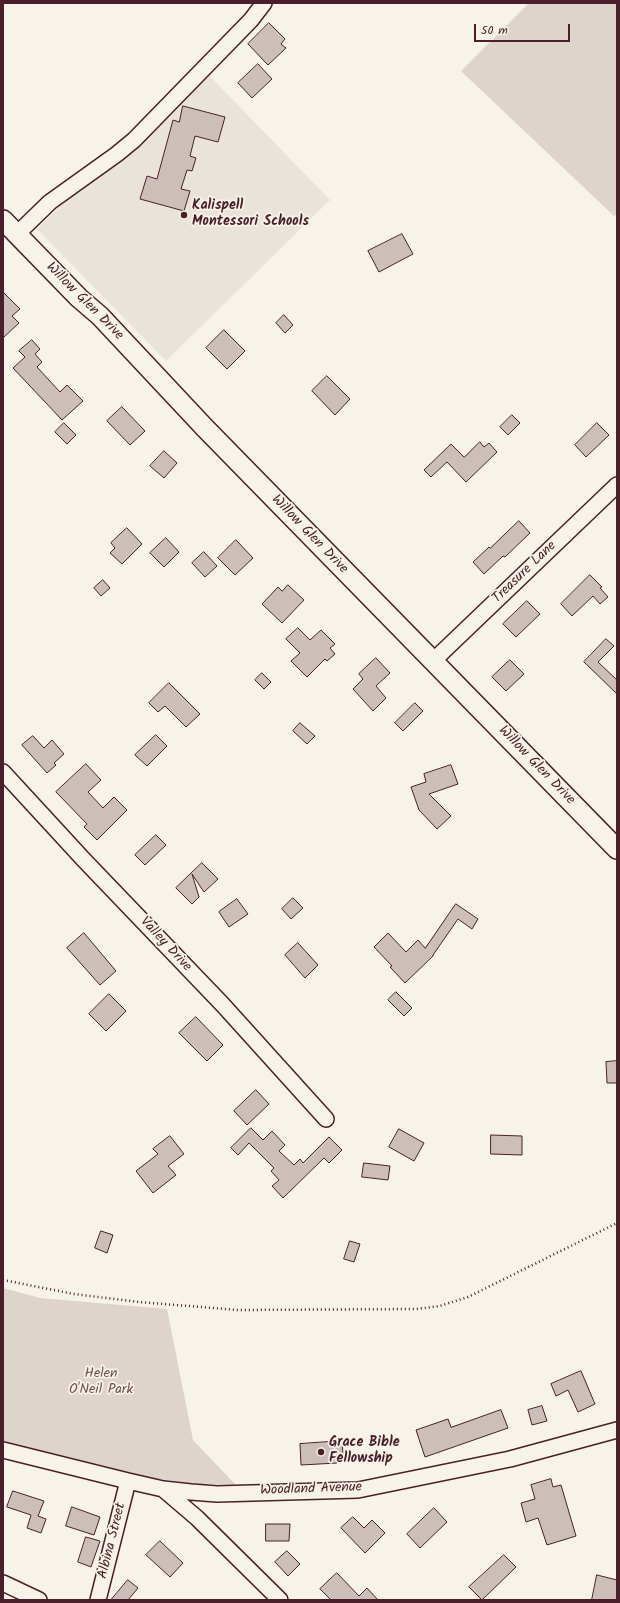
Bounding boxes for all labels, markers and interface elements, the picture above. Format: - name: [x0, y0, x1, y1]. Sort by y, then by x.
- scale bar: [476, 16, 572, 42]
- text: 50 m: [481, 21, 508, 40]
- place label: Kalispell Montessori Schools: [192, 199, 309, 232]
- marker: Kalispell Montessori Schools: [179, 210, 189, 220]
- street label: Willow Glen Drive: [42, 260, 126, 344]
- street label: Willow Glen Drive: [267, 492, 351, 578]
- street label: Treasure Lane: [490, 538, 560, 608]
- street label: Willow Glen Drive: [494, 723, 578, 809]
- street label: Valley Drive: [135, 914, 195, 976]
- park label: Helen O'Neil Park: [69, 1367, 133, 1400]
- place label: Grace Bible Fellowship: [329, 1436, 400, 1468]
- marker: Grace Bible Fellowship: [316, 1447, 326, 1457]
- street label: Woodland Avenue: [260, 1480, 362, 1500]
- street label: Albina Street: [95, 1501, 131, 1581]

